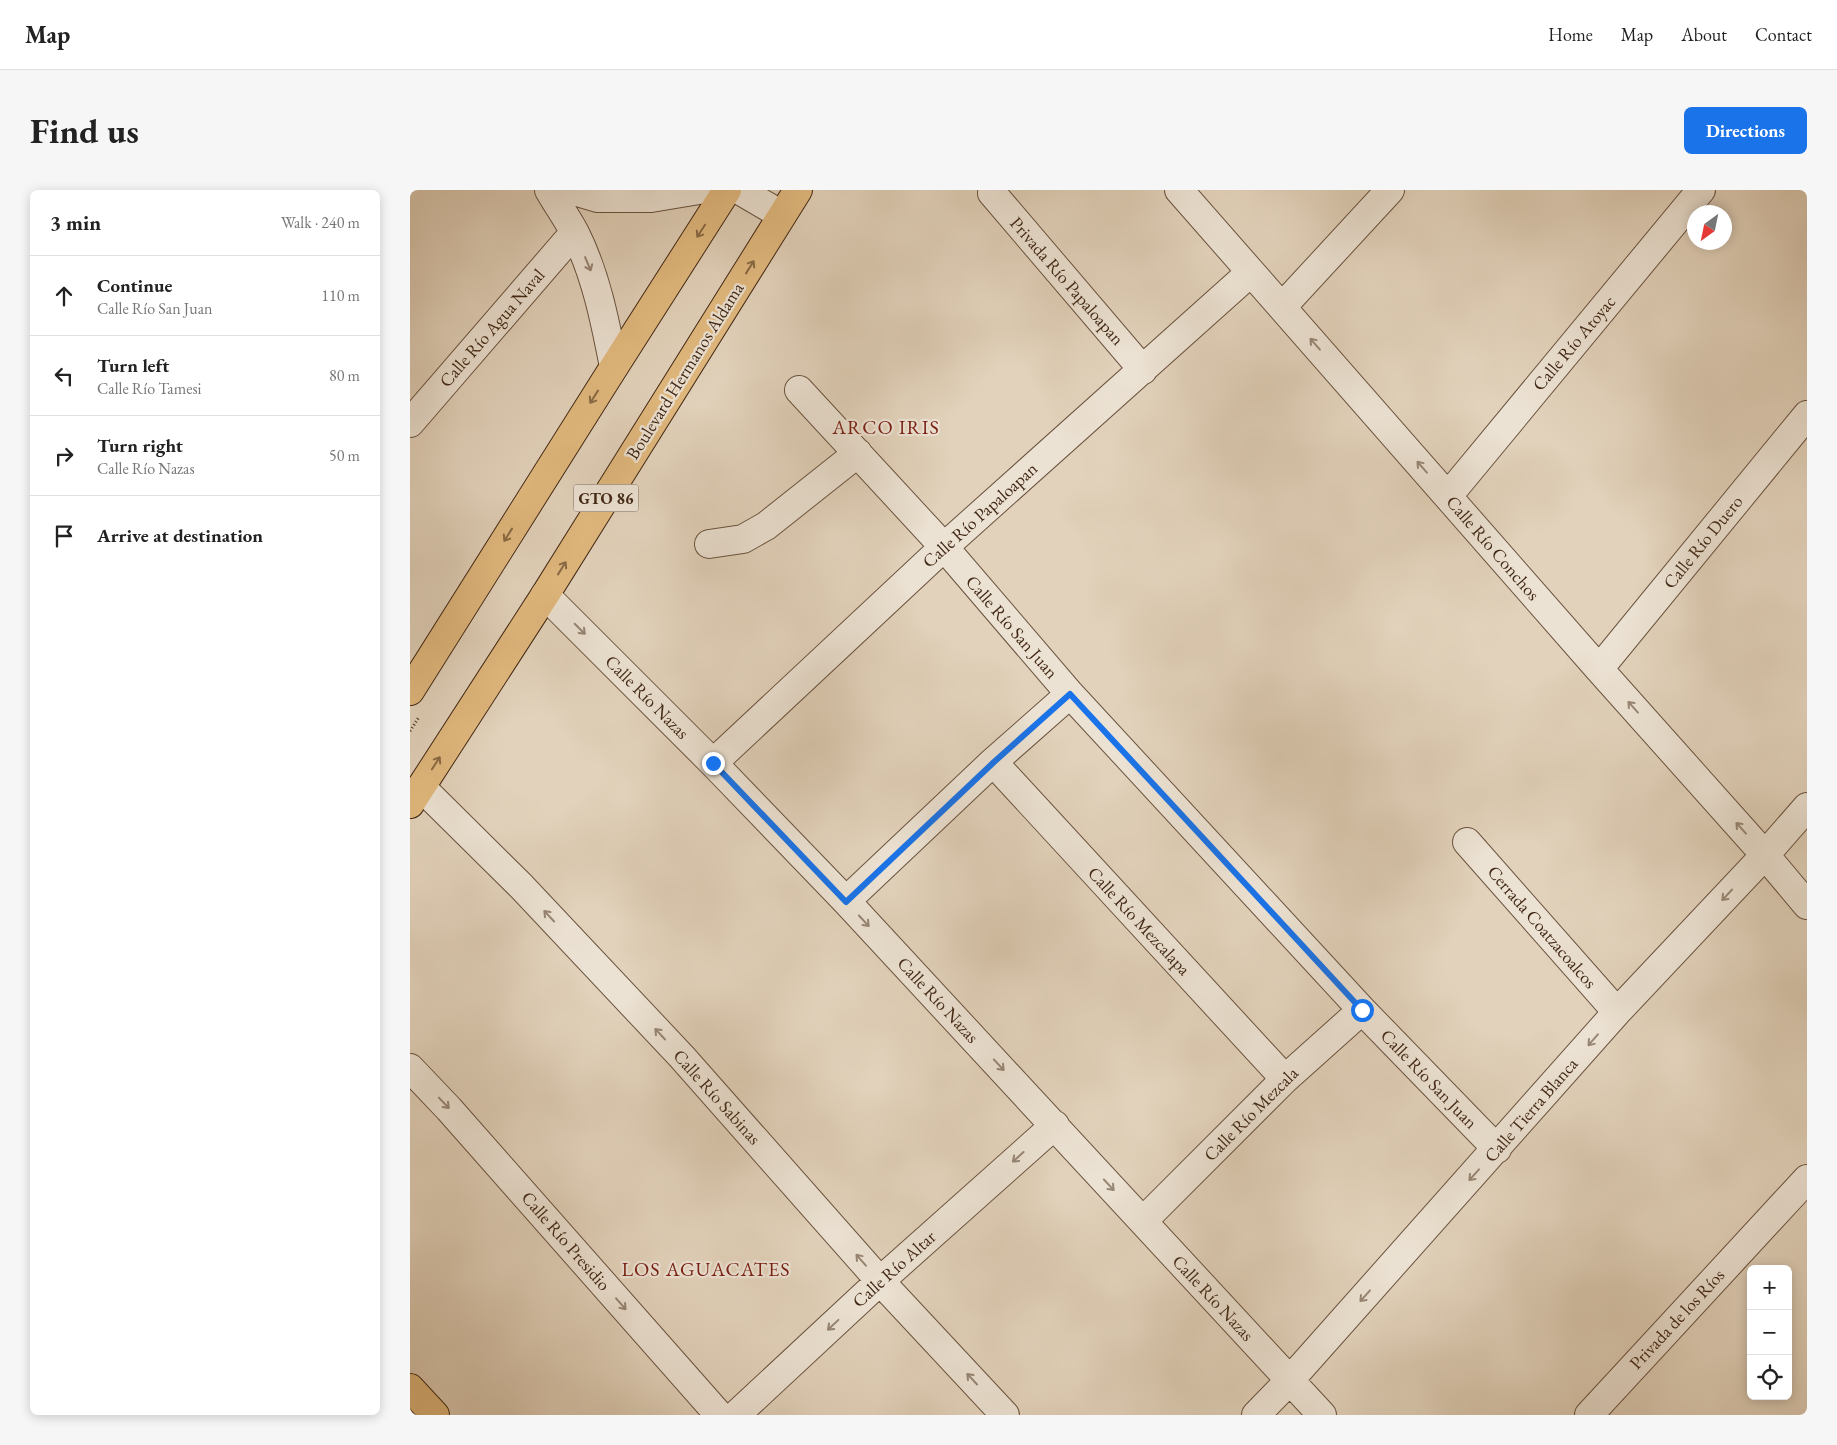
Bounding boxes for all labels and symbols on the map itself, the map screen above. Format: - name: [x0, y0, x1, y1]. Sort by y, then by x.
- north arrow: [1687, 205, 1732, 250]
- street label: Privada Río Papaloapan: [1005, 212, 1130, 350]
- one-way arrow: [695, 224, 706, 238]
- one-way arrow: [583, 256, 593, 271]
- one-way arrow: [746, 260, 756, 274]
- street label: Calle Río Agua Naval: [434, 264, 549, 392]
- street label: Boulevard Hermanos Aldama: [621, 277, 749, 464]
- street label: Calle Río Atoyac: [1527, 290, 1620, 395]
- one-way arrow: [1309, 338, 1321, 351]
- one-way arrow: [589, 390, 599, 404]
- district label: ARCO IRIS: [831, 414, 940, 440]
- street label: Calle Río Papaloapan: [917, 457, 1042, 572]
- one-way arrow: [1416, 460, 1428, 473]
- road number: GTO 86: [574, 484, 638, 512]
- street label: Calle Río Duero: [1658, 490, 1747, 593]
- street label: Calle Río Conchos: [1442, 491, 1545, 605]
- one-way arrow: [503, 528, 513, 542]
- one-way arrow: [557, 561, 567, 575]
- street label: Calle Río San Juan: [961, 570, 1064, 684]
- one-way arrow: [573, 623, 586, 635]
- street label: Calle Río Nazas: [600, 650, 694, 744]
- one-way arrow: [1627, 701, 1639, 714]
- route end: [702, 752, 725, 775]
- one-way arrow: [431, 756, 441, 770]
- one-way arrow: [1735, 822, 1747, 835]
- street label: Cerrada Coatzacoalcos: [1483, 860, 1602, 993]
- street label: Calle Río Mezcalapa: [1083, 861, 1196, 980]
- one-way arrow: [1721, 889, 1733, 901]
- one-way arrow: [543, 909, 555, 922]
- one-way arrow: [858, 914, 870, 927]
- street label: Calle Río Nazas: [892, 952, 984, 1048]
- route start: [1351, 999, 1374, 1022]
- street label: Calle Río San Juan: [1376, 1024, 1483, 1134]
- one-way arrow: [654, 1028, 666, 1040]
- one-way arrow: [1587, 1033, 1599, 1046]
- street label: Calle Río Sabinas: [668, 1044, 766, 1149]
- street label: Calle Tierra Blanca: [1479, 1052, 1583, 1167]
- one-way arrow: [993, 1059, 1005, 1072]
- street label: Calle Río Mezcala: [1199, 1061, 1303, 1166]
- one-way arrow: [438, 1097, 450, 1110]
- one-way arrow: [1012, 1151, 1025, 1163]
- one-way arrow: [1468, 1168, 1480, 1181]
- one-way arrow: [1103, 1178, 1115, 1191]
- street label: Calle Río Presidio: [517, 1186, 616, 1295]
- street label: Calle Río Altar: [847, 1225, 940, 1312]
- street label: Calle Río Nazas: [1167, 1250, 1259, 1346]
- one-way arrow: [855, 1254, 867, 1267]
- district label: LOS AGUACATES: [621, 1256, 791, 1282]
- street label: Privada de los Ríos: [1624, 1263, 1729, 1374]
- one-way arrow: [1360, 1289, 1371, 1302]
- one-way arrow: [615, 1297, 627, 1310]
- one-way arrow: [826, 1319, 839, 1331]
- one-way arrow: [966, 1373, 978, 1386]

